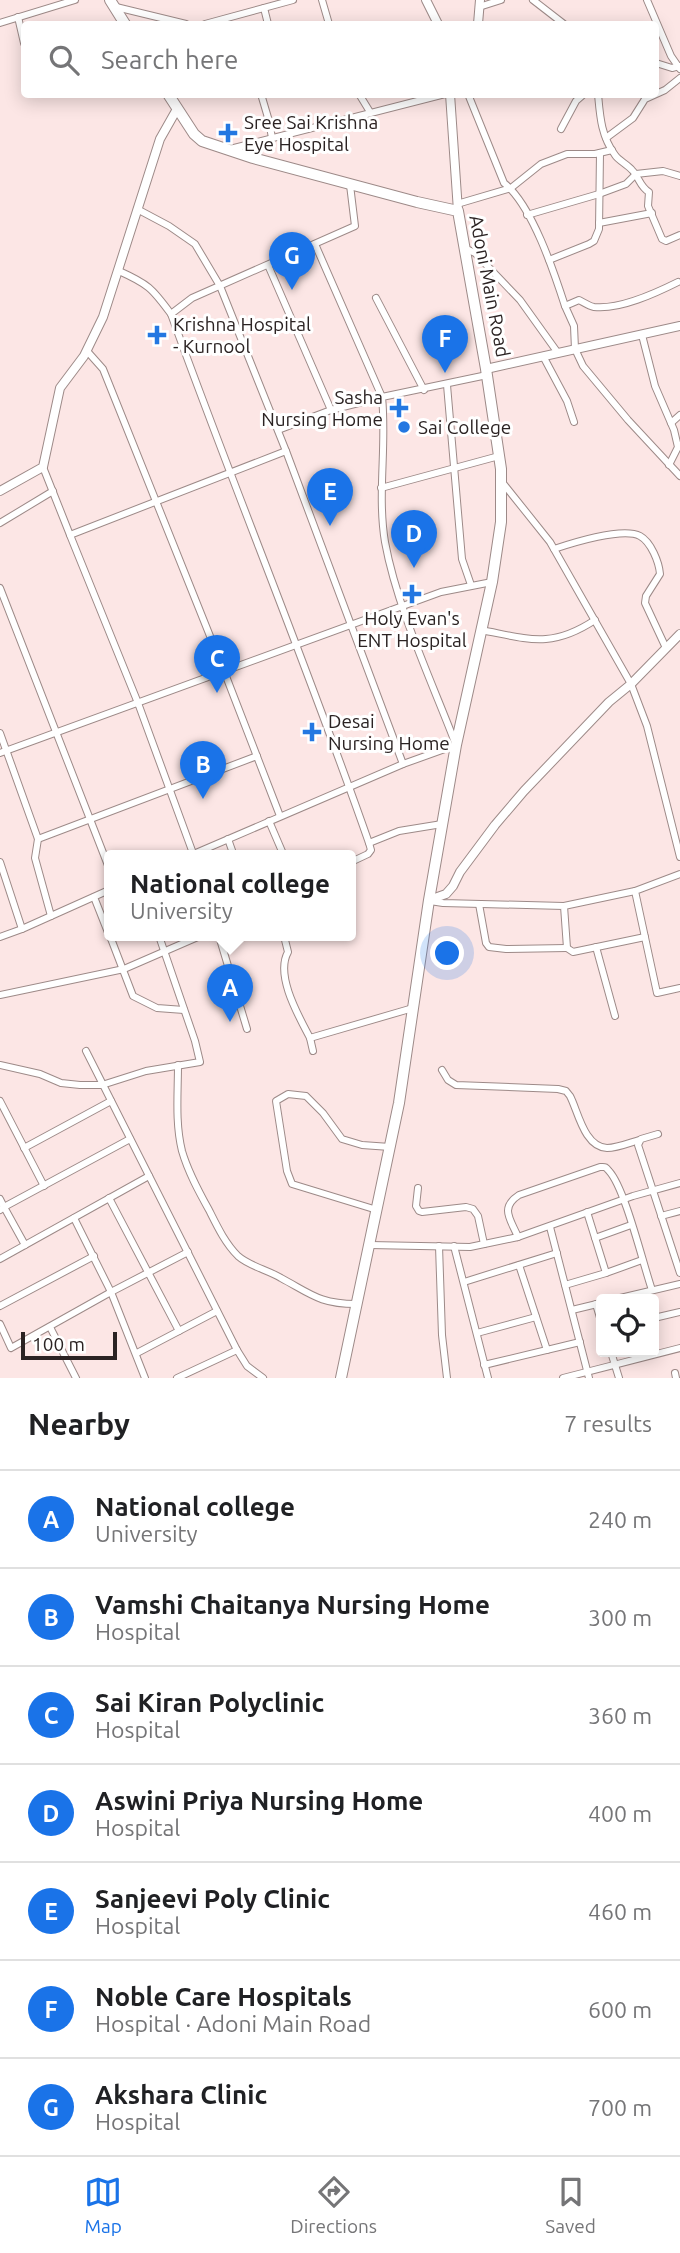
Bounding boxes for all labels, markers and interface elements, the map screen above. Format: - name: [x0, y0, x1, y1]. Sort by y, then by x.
- search box: [21, 21, 659, 98]
- icon: search: [45, 41, 83, 79]
- text: Search here: [101, 45, 238, 74]
- place label: Sree Sai Krishna Eye Hospital: [244, 111, 378, 155]
- marker: Sree Sai Krishna Eye Hospital: [218, 123, 238, 143]
- street label: Adoni Main Road: [465, 213, 515, 359]
- pin: G: [269, 232, 315, 290]
- place label: Krishna Hospital - Kurnool: [173, 313, 311, 357]
- pin: F: [422, 315, 468, 373]
- marker: Krishna Hospital - Kurnool: [147, 325, 167, 345]
- place label: Sasha Nursing Home: [261, 386, 383, 430]
- marker: Sasha Nursing Home: [389, 398, 409, 418]
- place label: Sai College: [418, 416, 511, 438]
- marker: Sai College: [396, 419, 412, 435]
- pin: E: [307, 468, 353, 526]
- pin: D: [391, 510, 437, 568]
- marker: Holy Evan's ENT Hospital: [402, 584, 422, 604]
- place label: Holy Evan's ENT Hospital: [357, 607, 467, 651]
- pin: C: [194, 635, 240, 693]
- place label: Desai Nursing Home: [328, 710, 450, 754]
- marker: Desai Nursing Home: [302, 722, 322, 742]
- pin: B: [180, 741, 226, 799]
- popup: [104, 850, 356, 941]
- text: National college: [130, 869, 330, 898]
- text: University: [130, 898, 233, 923]
- your location: [430, 936, 464, 970]
- pin: A: [207, 964, 253, 1022]
- map controls: [596, 1294, 659, 1357]
- button: locate: [596, 1294, 659, 1357]
- scale bar: [21, 1329, 117, 1361]
- text: 100 m: [32, 1333, 85, 1355]
- text: Nearby: [28, 1407, 130, 1441]
- text: 7 results: [564, 1411, 652, 1436]
- text: National college: [95, 1492, 295, 1521]
- text: A: [43, 1507, 59, 1532]
- text: 240 m: [588, 1507, 652, 1532]
- text: University: [95, 1521, 198, 1546]
- text: Vamshi Chaitanya Nursing Home: [95, 1590, 490, 1619]
- text: B: [43, 1605, 59, 1630]
- text: 300 m: [588, 1605, 652, 1630]
- text: Hospital: [95, 1619, 180, 1644]
- text: Sai Kiran Polyclinic: [95, 1688, 324, 1717]
- text: C: [44, 1703, 58, 1728]
- text: 360 m: [588, 1703, 652, 1728]
- text: Hospital: [95, 1717, 180, 1742]
- text: Aswini Priya Nursing Home: [95, 1786, 423, 1815]
- text: D: [43, 1801, 59, 1826]
- text: 400 m: [588, 1801, 652, 1826]
- text: Hospital: [95, 1815, 180, 1840]
- text: Sanjeevi Poly Clinic: [95, 1884, 330, 1913]
- text: E: [44, 1899, 58, 1924]
- text: 460 m: [588, 1899, 652, 1924]
- text: Hospital: [95, 1913, 180, 1938]
- text: Noble Care Hospitals: [95, 1982, 352, 2011]
- text: F: [45, 1997, 57, 2022]
- text: 600 m: [588, 1997, 652, 2022]
- text: Hospital · Adoni Main Road: [95, 2011, 371, 2036]
- text: Akshara Clinic: [95, 2080, 267, 2109]
- text: G: [43, 2095, 59, 2120]
- text: 700 m: [588, 2095, 652, 2120]
- text: Hospital: [95, 2109, 180, 2134]
- tab: Map: [84, 2173, 122, 2237]
- tab: Directions: [290, 2173, 377, 2237]
- tab: Saved: [545, 2173, 596, 2237]

